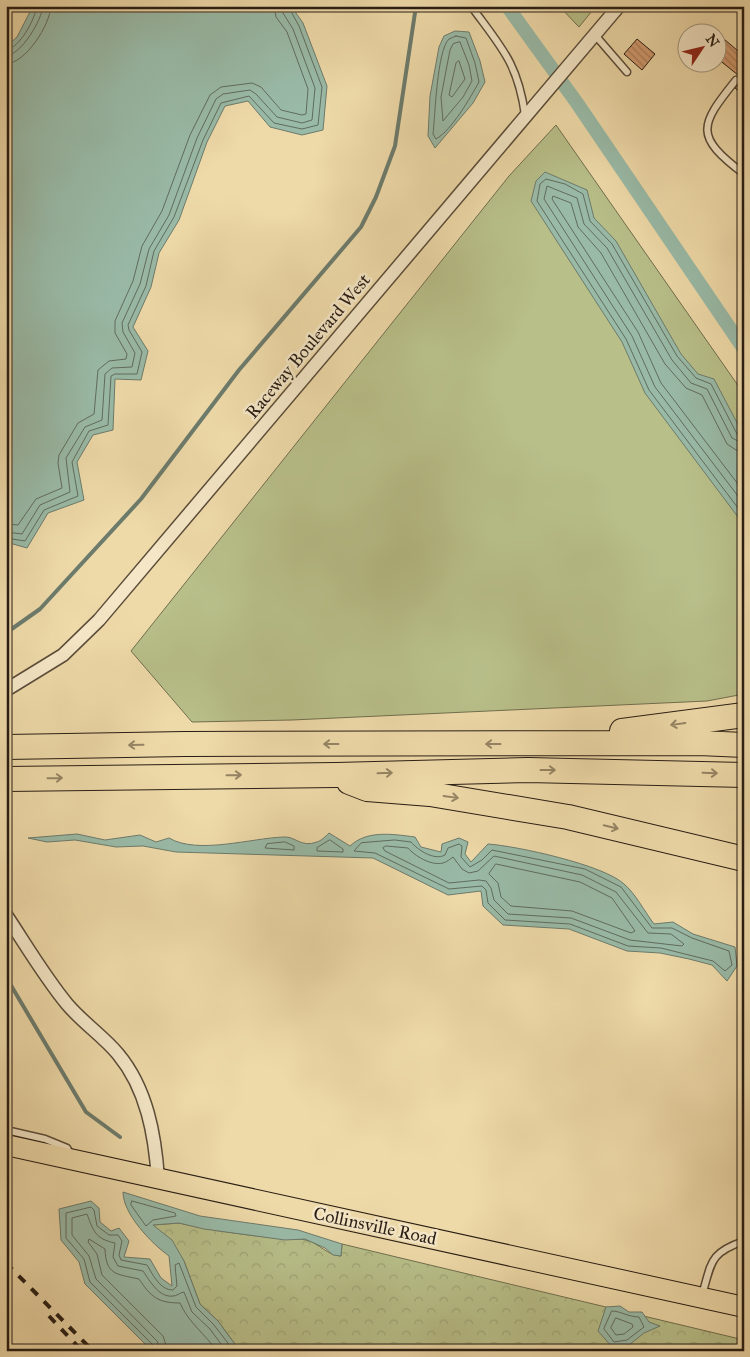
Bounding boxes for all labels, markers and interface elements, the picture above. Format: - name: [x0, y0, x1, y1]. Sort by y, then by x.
- north arrow: [678, 22, 728, 72]
- text: N: [702, 31, 723, 51]
- street label: Raceway Boulevard West: [241, 269, 375, 423]
- one-way arrow: [670, 719, 686, 729]
- one-way arrow: [323, 739, 339, 749]
- one-way arrow: [485, 739, 502, 749]
- one-way arrow: [128, 740, 144, 750]
- one-way arrow: [539, 765, 555, 775]
- one-way arrow: [376, 768, 393, 778]
- one-way arrow: [702, 769, 718, 778]
- one-way arrow: [226, 770, 242, 780]
- one-way arrow: [46, 773, 63, 783]
- one-way arrow: [443, 793, 459, 803]
- one-way arrow: [603, 823, 619, 832]
- street label: Collinsville Road: [311, 1202, 439, 1250]

